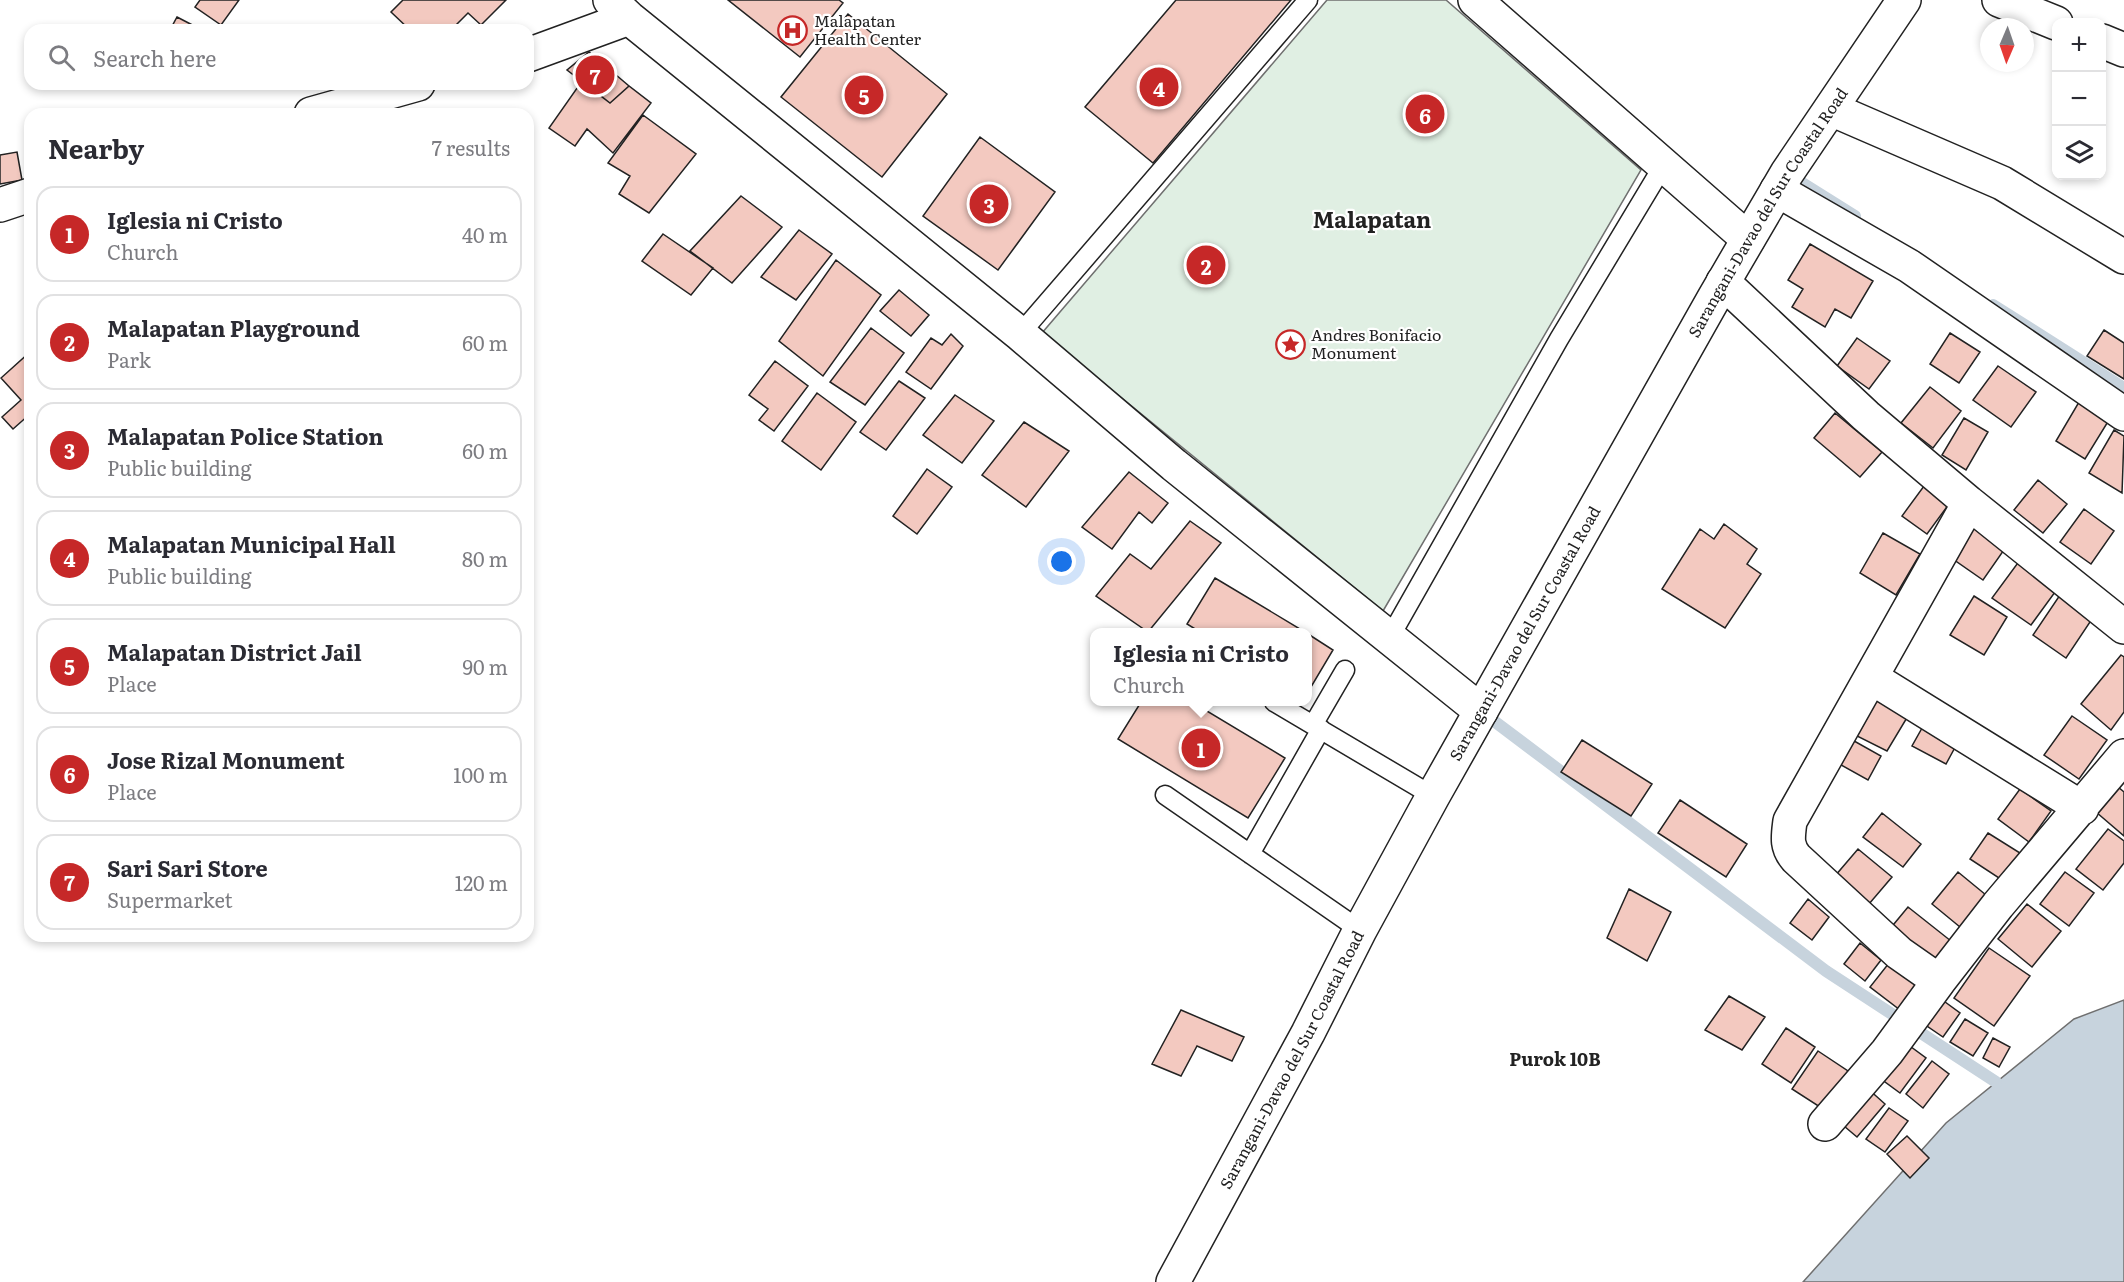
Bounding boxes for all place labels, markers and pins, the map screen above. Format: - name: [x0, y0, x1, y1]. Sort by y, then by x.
- place label: Malapatan Health Center: [814, 8, 922, 50]
- hospital icon: Malapatan Health Center: [777, 14, 809, 46]
- pin: 7: [576, 52, 614, 98]
- pin: 4: [1140, 64, 1178, 110]
- pin: 5: [844, 72, 884, 118]
- pin: 6: [1406, 92, 1444, 136]
- pin: 3: [970, 182, 1008, 226]
- pin: 2: [1186, 242, 1226, 288]
- place label: Andres Bonifacio Monument: [1311, 322, 1442, 364]
- place icon: Andres Bonifacio Monument: [1274, 328, 1306, 360]
- pin: 1: [1182, 726, 1220, 771]

